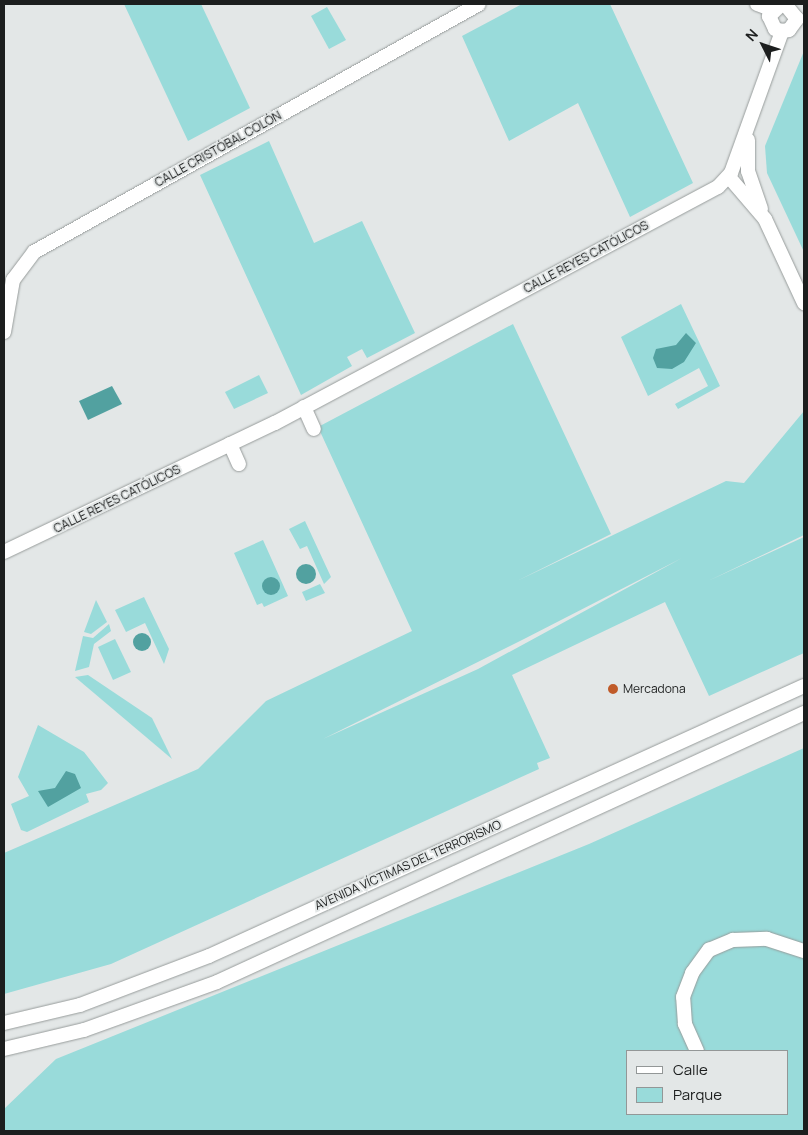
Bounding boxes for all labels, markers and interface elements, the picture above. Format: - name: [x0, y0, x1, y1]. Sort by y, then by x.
- north arrow: [738, 20, 788, 70]
- text: N: [741, 25, 762, 45]
- street label: CALLE CRISTÓBAL COLÓN: [152, 108, 284, 190]
- street label: CALLE REYES CATÓLICOS: [521, 218, 651, 296]
- street label: CALLE REYES CATÓLICOS: [51, 462, 183, 536]
- place label: Mercadona: [623, 682, 686, 696]
- marker: Mercadona: [607, 683, 619, 695]
- street label: AVENIDA VÍCTIMAS DEL TERRORISMO: [312, 817, 504, 913]
- legend: [626, 1050, 788, 1115]
- text: Calle: [673, 1059, 708, 1080]
- text: Parque: [673, 1084, 722, 1105]

